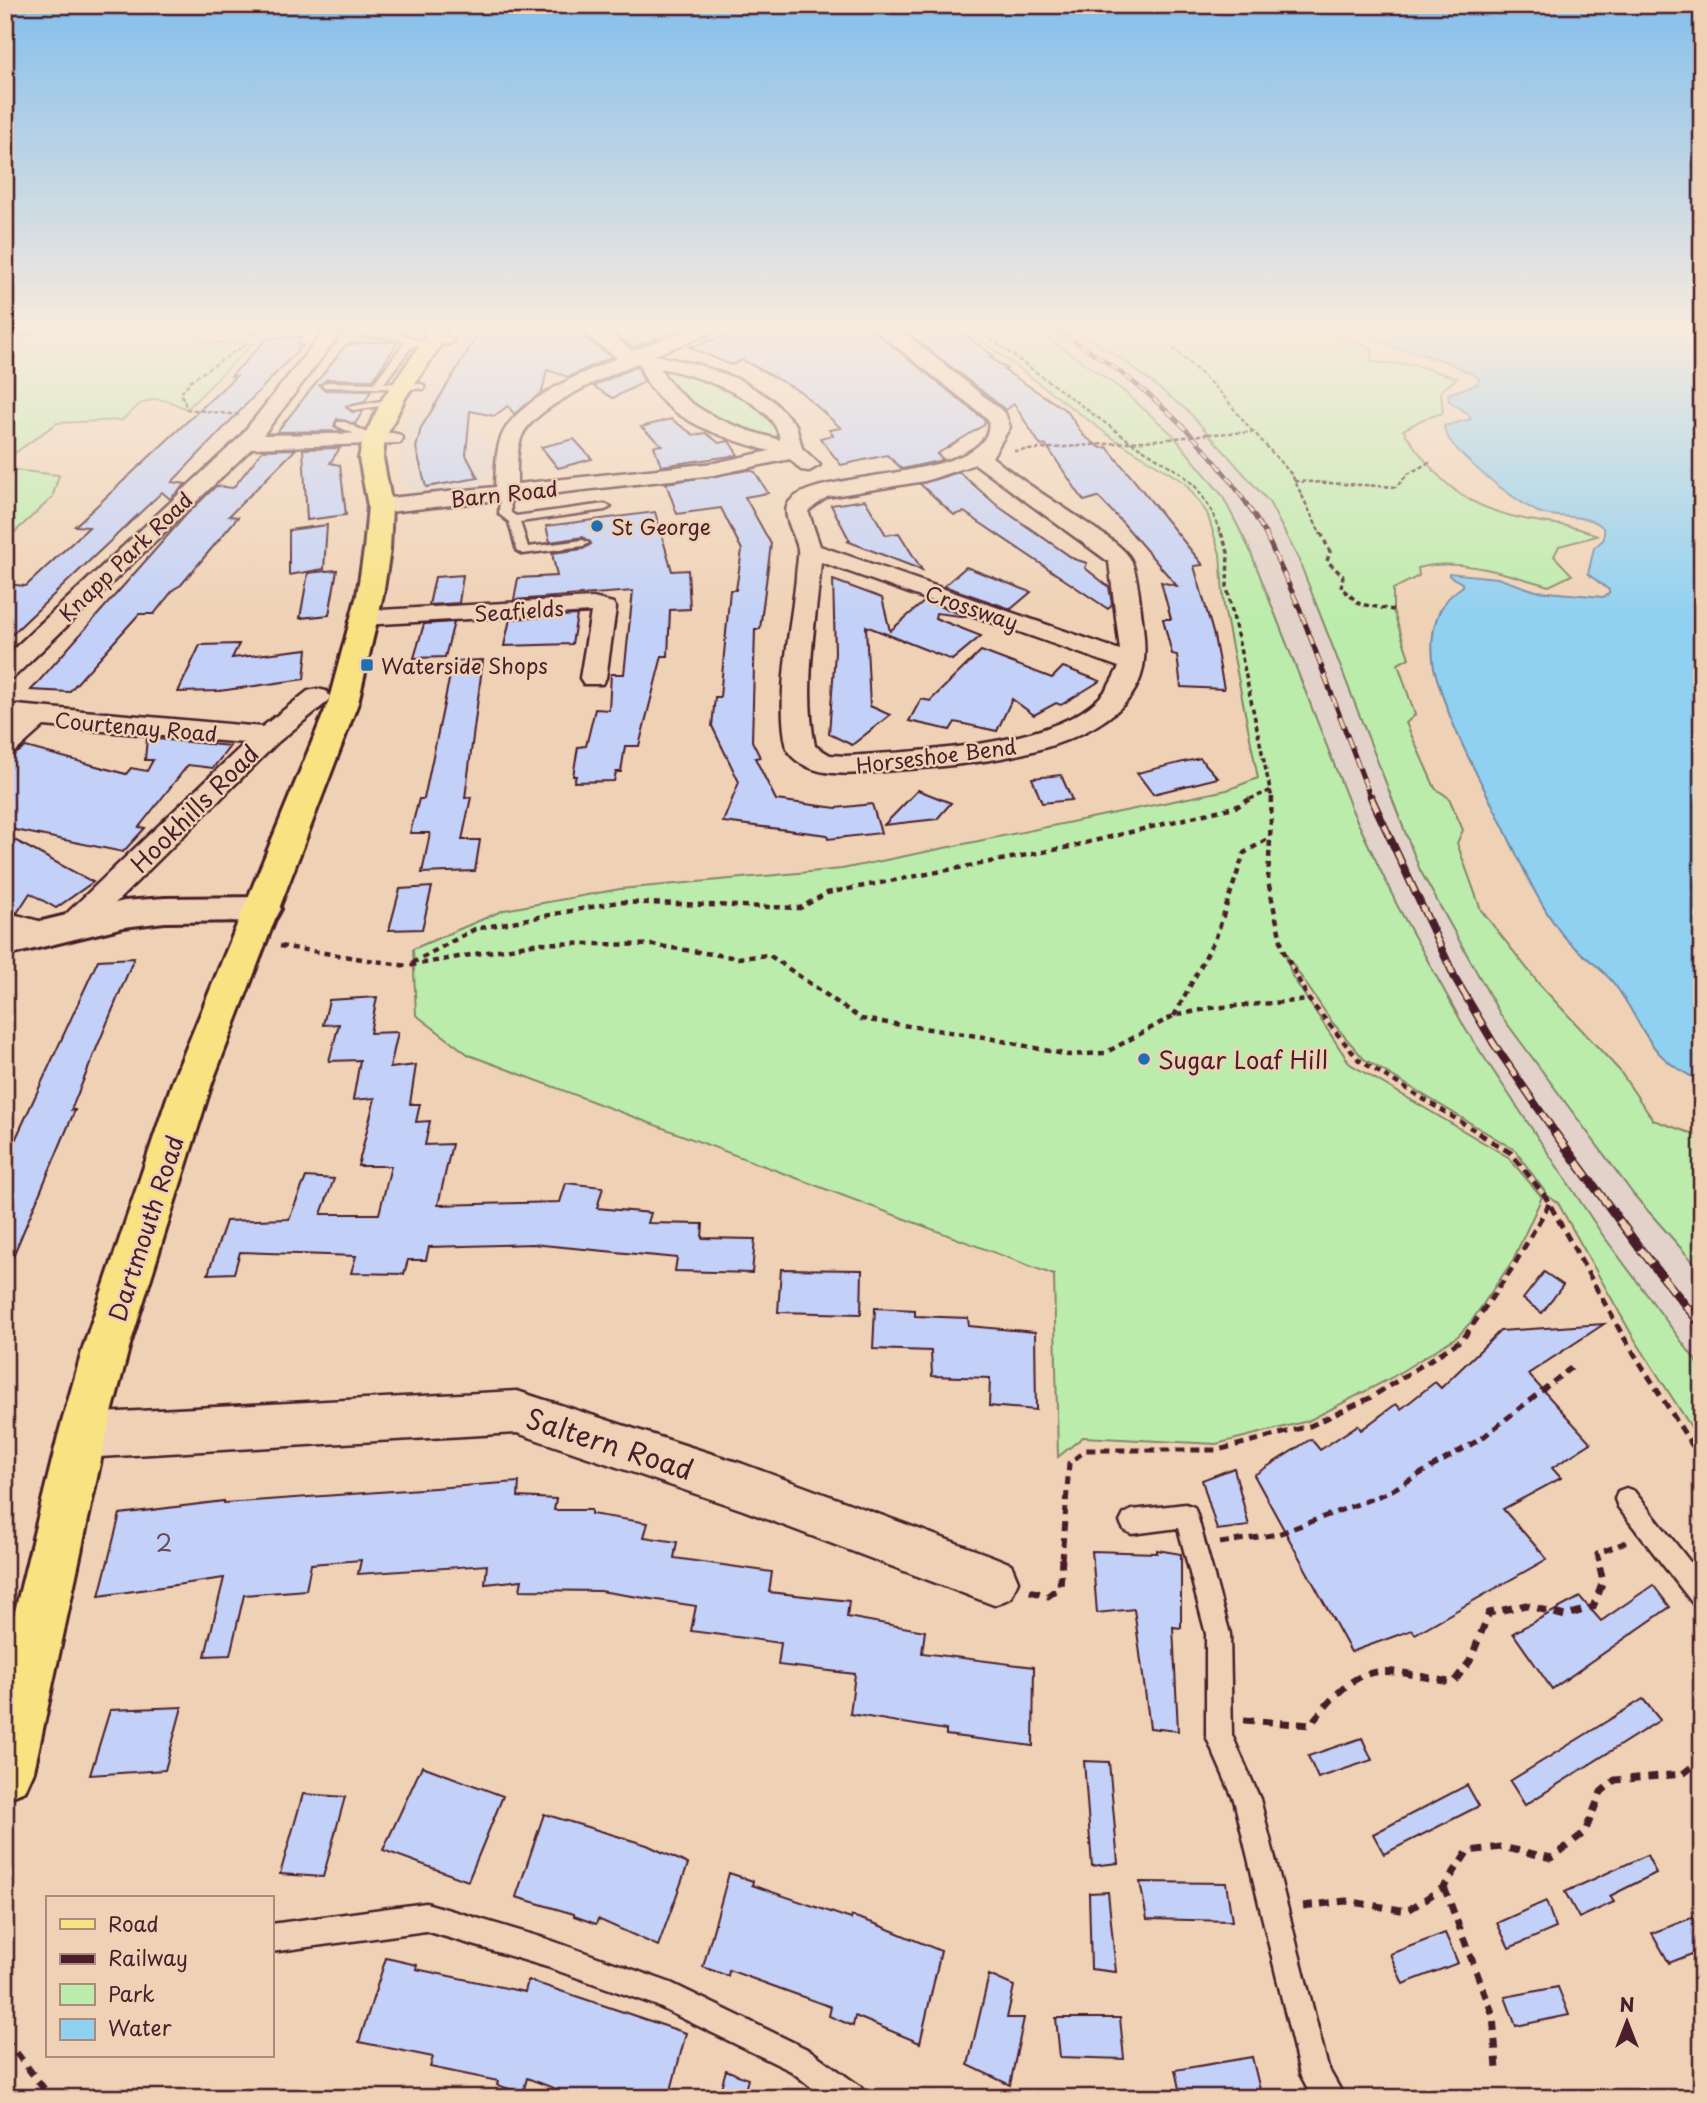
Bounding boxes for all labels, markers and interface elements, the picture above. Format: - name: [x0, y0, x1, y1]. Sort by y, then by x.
- street label: Barn Road: [449, 471, 559, 515]
- street label: Knapp Park Road: [51, 484, 199, 628]
- place label: St George: [611, 510, 711, 542]
- marker: St George: [589, 518, 605, 534]
- street label: Crossway: [921, 576, 1023, 638]
- street label: Seafields: [473, 591, 565, 629]
- place label: Waterside Shops: [381, 649, 548, 681]
- marker: Waterside Shops: [359, 657, 375, 673]
- street label: Courtenay Road: [53, 703, 219, 749]
- street label: Horseshoe Bend: [854, 729, 1018, 781]
- street label: Hookhills Road: [122, 736, 266, 880]
- place label: Sugar Loaf Hill: [1158, 1041, 1328, 1077]
- marker: Sugar Loaf Hill: [1136, 1051, 1152, 1067]
- street label: Dartmouth Road: [98, 1131, 192, 1325]
- street label: Saltern Road: [521, 1396, 699, 1490]
- house number: 2: [156, 1524, 173, 1560]
- legend: [46, 1896, 273, 2058]
- text: Road: [108, 1907, 159, 1939]
- text: Railway: [108, 1941, 188, 1973]
- text: Park: [108, 1977, 155, 2009]
- north arrow: [1592, 1988, 1662, 2058]
- text: N: [1619, 1990, 1635, 2018]
- text: Water: [108, 2011, 172, 2043]

